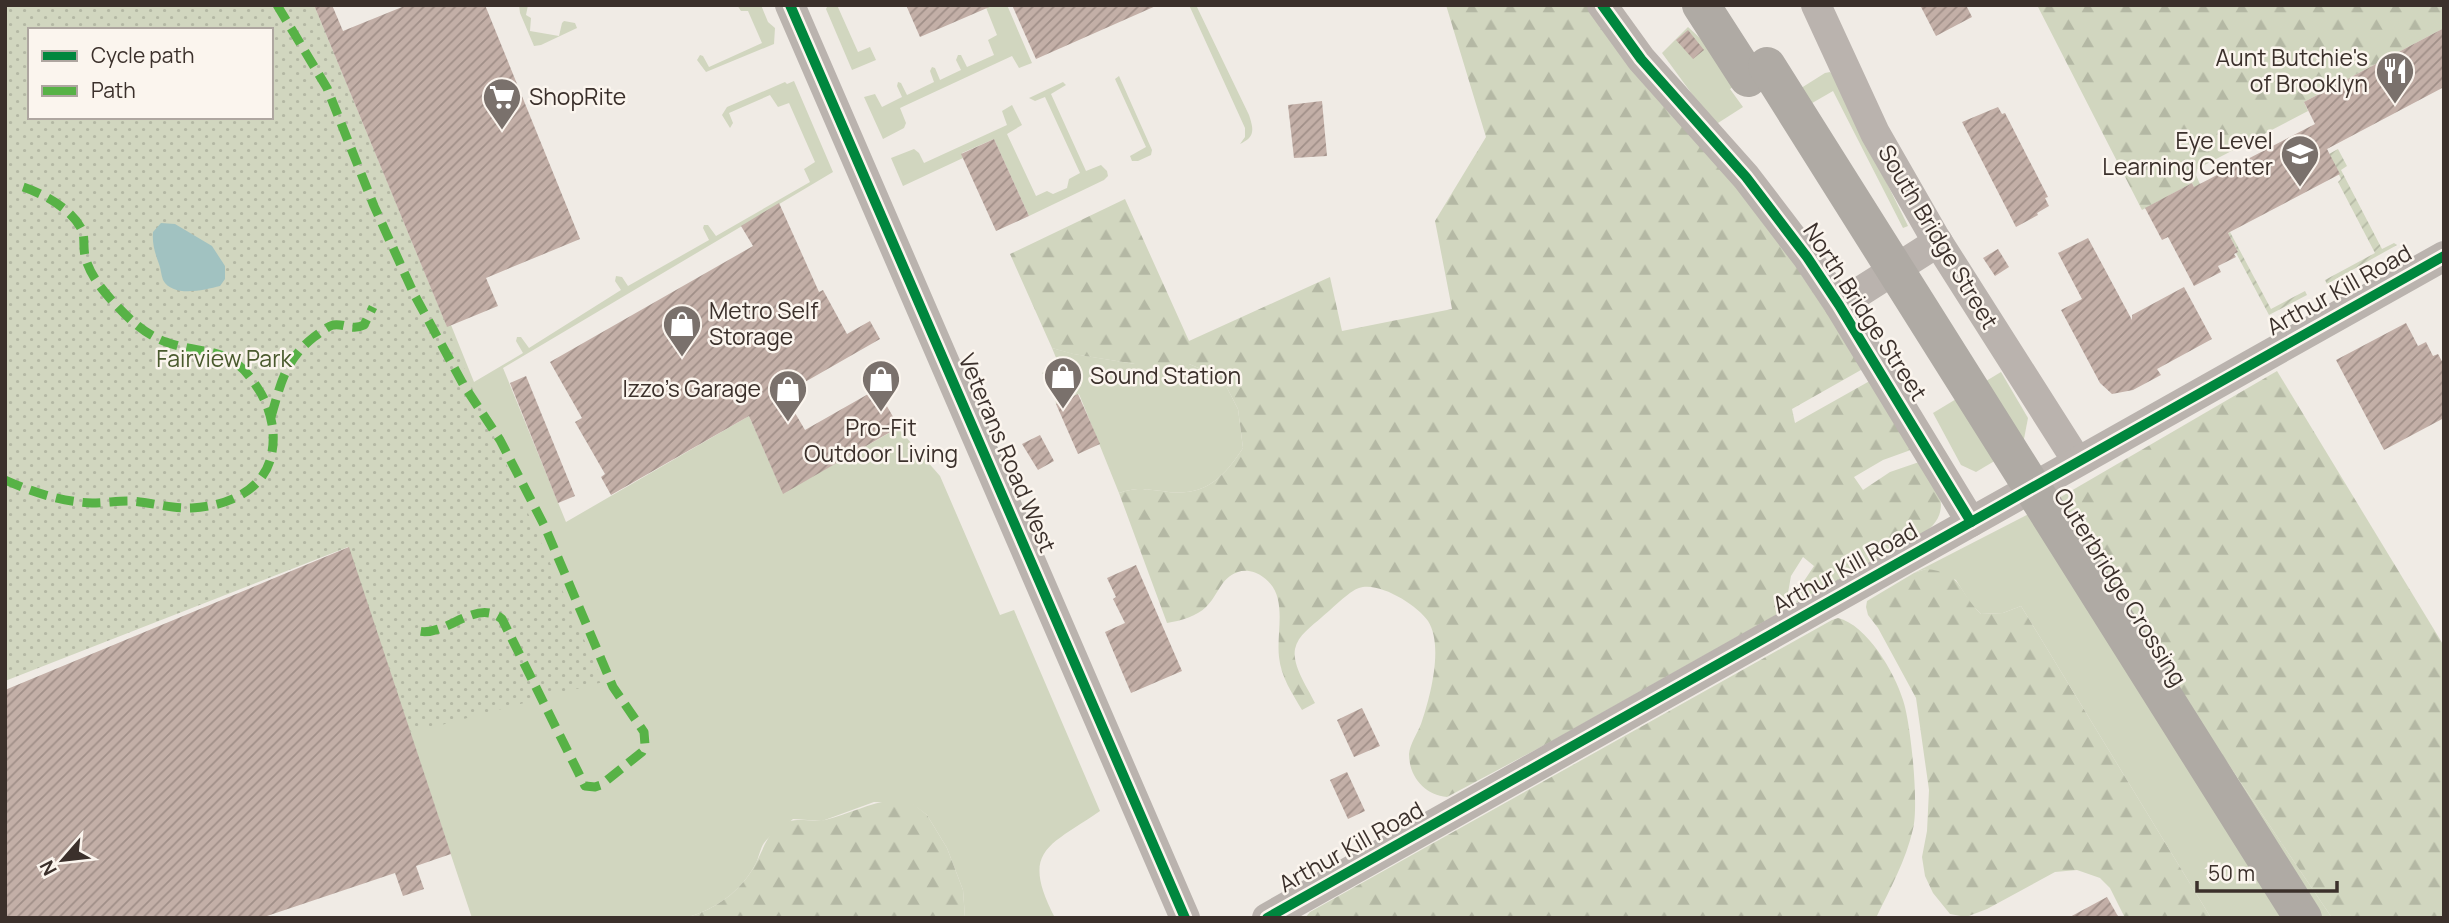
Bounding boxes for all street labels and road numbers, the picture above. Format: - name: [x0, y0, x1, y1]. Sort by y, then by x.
- street label: South Bridge Street: [1871, 138, 2007, 335]
- street label: North Bridge Street: [1796, 216, 1935, 406]
- street label: Arthur Kill Road: [2260, 236, 2417, 342]
- street label: Veterans Road West: [952, 348, 1064, 557]
- street label: Outerbridge Crossing: [2047, 481, 2195, 692]
- street label: Arthur Kill Road: [1766, 514, 1923, 620]
- street label: Arthur Kill Road: [1272, 793, 1429, 899]

